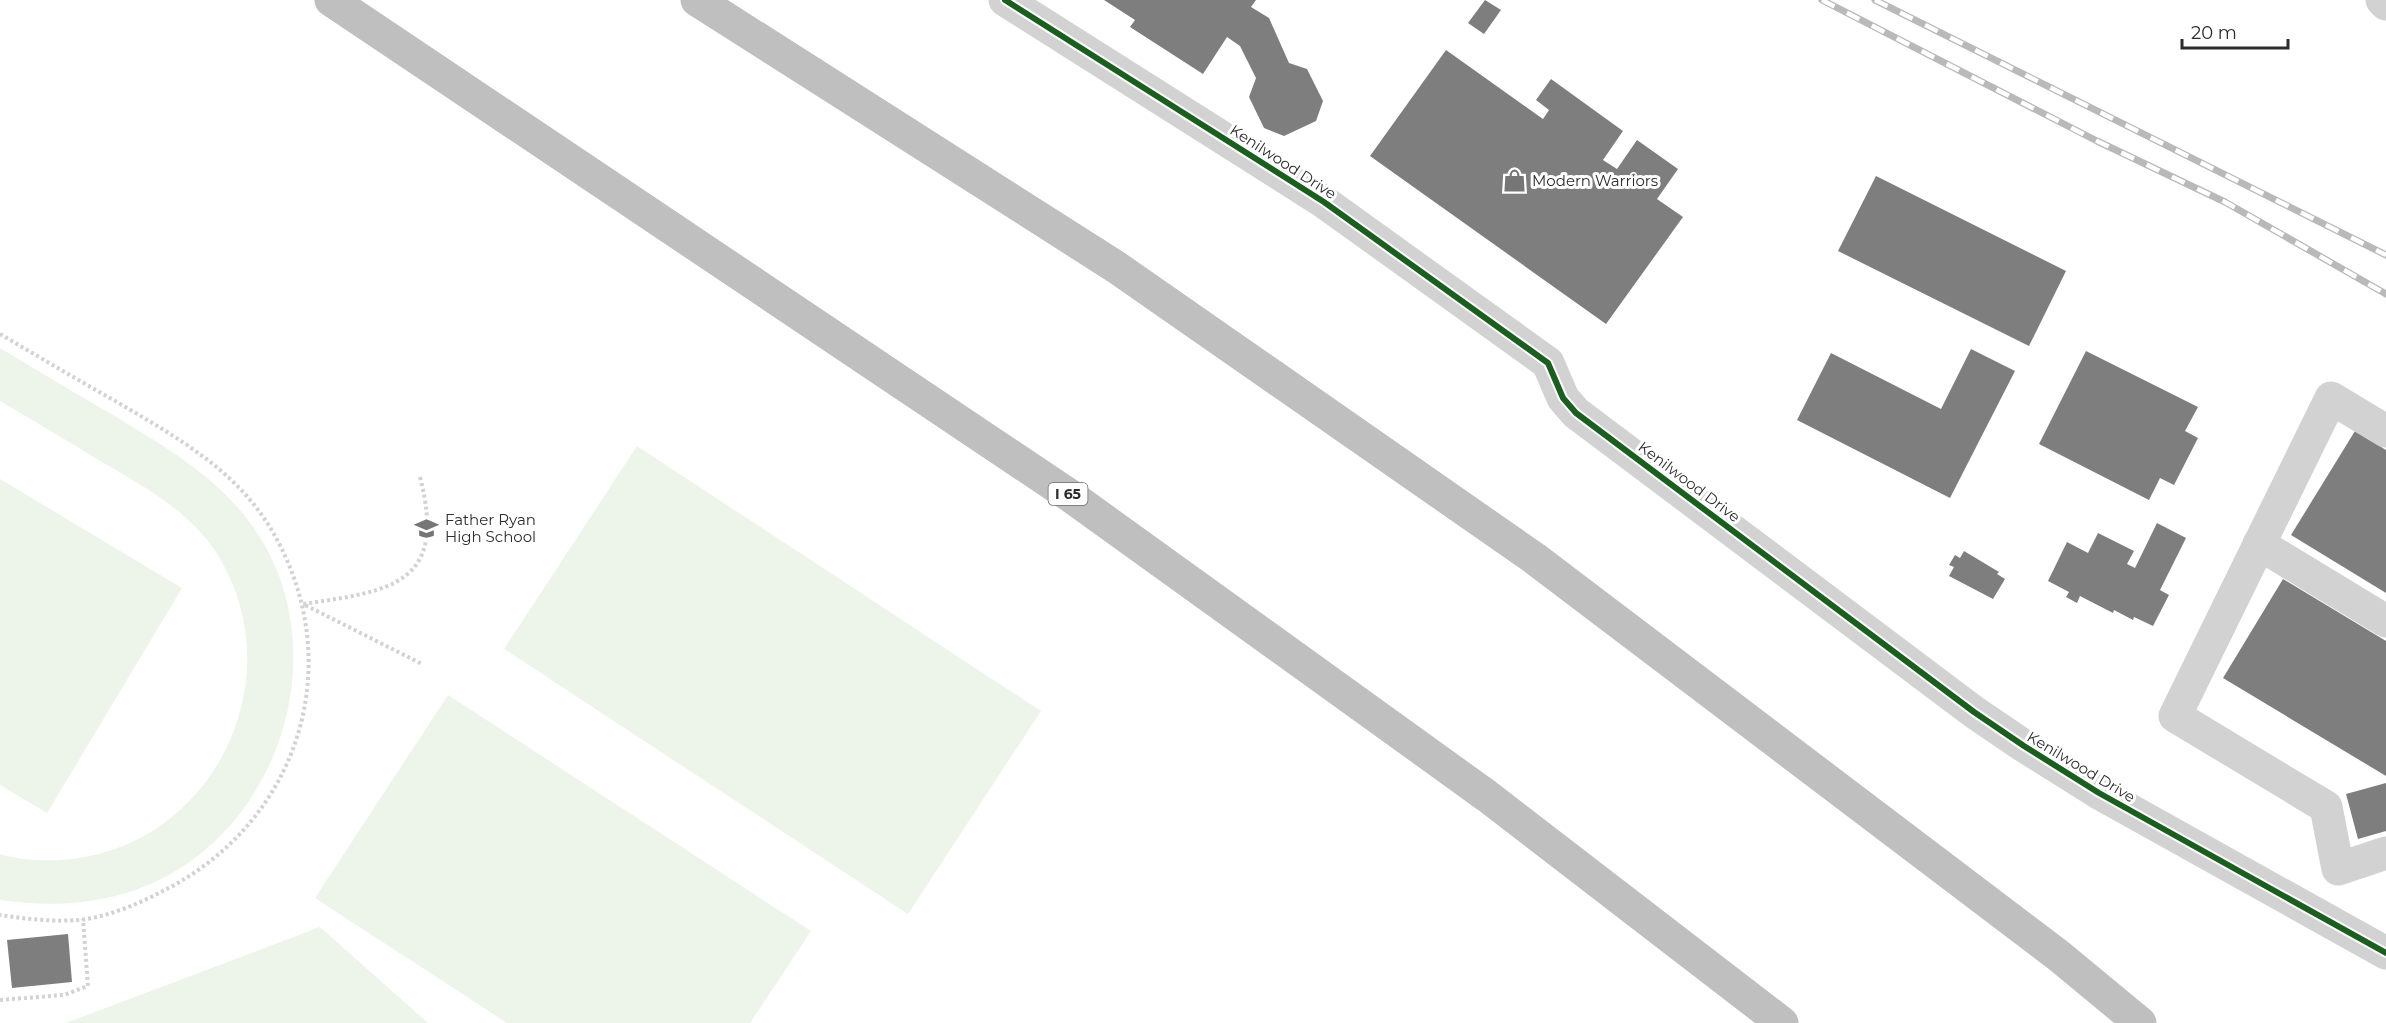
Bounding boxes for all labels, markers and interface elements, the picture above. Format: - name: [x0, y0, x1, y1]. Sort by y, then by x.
- scale bar: [2182, 12, 2288, 50]
- text: 20 m: [2191, 22, 2237, 44]
- street label: Kenilwood Drive: [1227, 120, 1340, 203]
- shop icon: Modern Warriors: [1501, 168, 1527, 194]
- place label: Modern Warriors: [1532, 171, 1658, 190]
- street label: Kenilwood Drive: [1635, 437, 1744, 526]
- road number: I 65: [1048, 483, 1088, 505]
- place label: Father Ryan High School: [445, 510, 536, 546]
- school or university icon: Father Ryan High School: [414, 516, 440, 542]
- street label: Kenilwood Drive: [2024, 727, 2139, 806]

